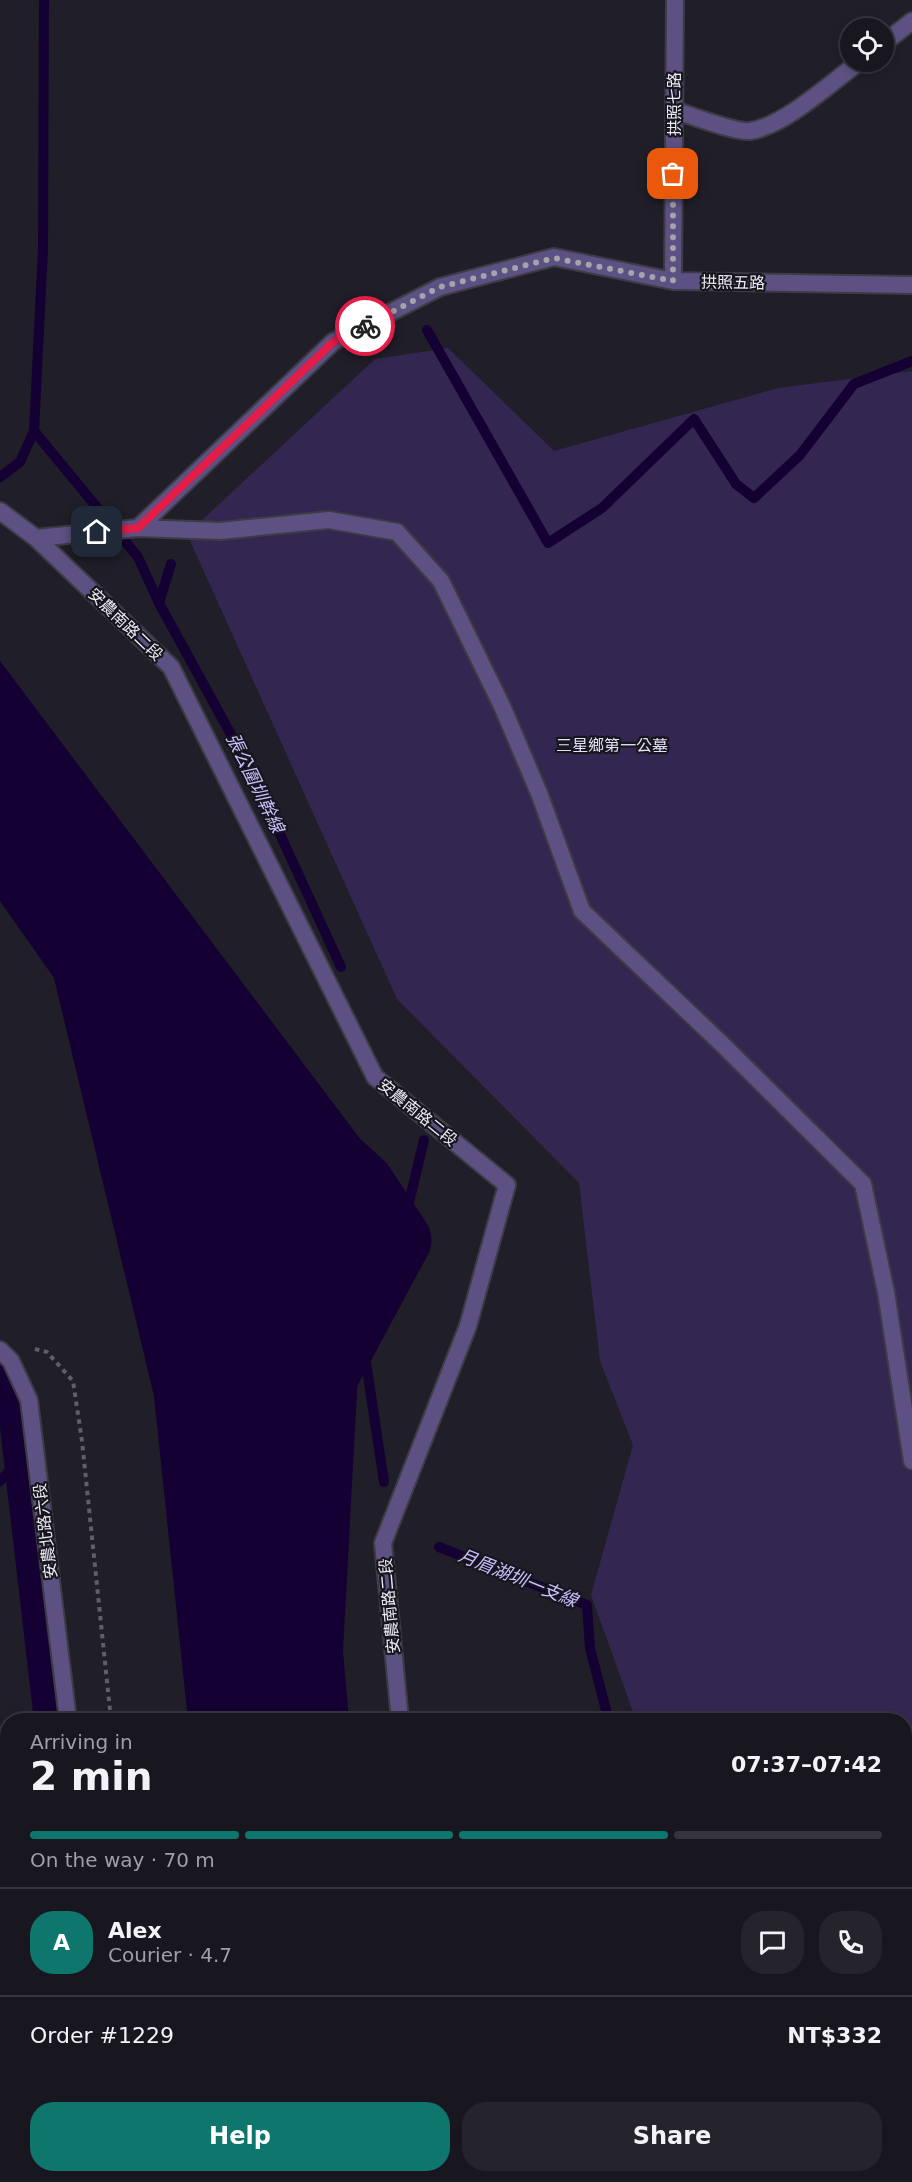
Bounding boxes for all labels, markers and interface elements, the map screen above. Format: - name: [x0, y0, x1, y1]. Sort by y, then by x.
- map controls: [840, 18, 894, 72]
- button: locate: [840, 18, 894, 72]
- street label: 拱照七路: [665, 72, 684, 136]
- pin: [647, 148, 698, 199]
- icon: bag: [656, 157, 689, 190]
- street label: 拱照五路: [701, 272, 765, 293]
- courier: [335, 296, 395, 356]
- icon: bike: [349, 310, 382, 343]
- pin: [71, 506, 122, 557]
- icon: home: [80, 515, 113, 548]
- street label: 安農南路二段: [85, 584, 167, 665]
- water label: 張公圍圳幹線: [222, 730, 289, 838]
- park label: 三星鄉第一公墓: [556, 736, 668, 755]
- street label: 安農南路二段: [374, 1075, 461, 1150]
- street label: 安農北路六段: [30, 1482, 61, 1580]
- water label: 月眉湖圳一支線: [456, 1544, 582, 1612]
- street label: 安農南路二段: [376, 1557, 403, 1655]
- text: Arriving in: [30, 1730, 133, 1754]
- text: 07:37–07:42: [731, 1752, 882, 1777]
- text: 2 min: [30, 1754, 152, 1799]
- text: On the way · 70 m: [30, 1848, 215, 1872]
- button: chat: [741, 1911, 804, 1974]
- button: phone: [819, 1911, 882, 1974]
- text: Alex: [108, 1918, 162, 1943]
- text: A: [53, 1930, 70, 1955]
- text: Courier · 4.7: [108, 1943, 232, 1967]
- text: Order #1229: [30, 2023, 174, 2048]
- text: NT$332: [787, 2023, 882, 2048]
- button: Help: [30, 2102, 450, 2171]
- button: Share: [462, 2102, 882, 2171]

